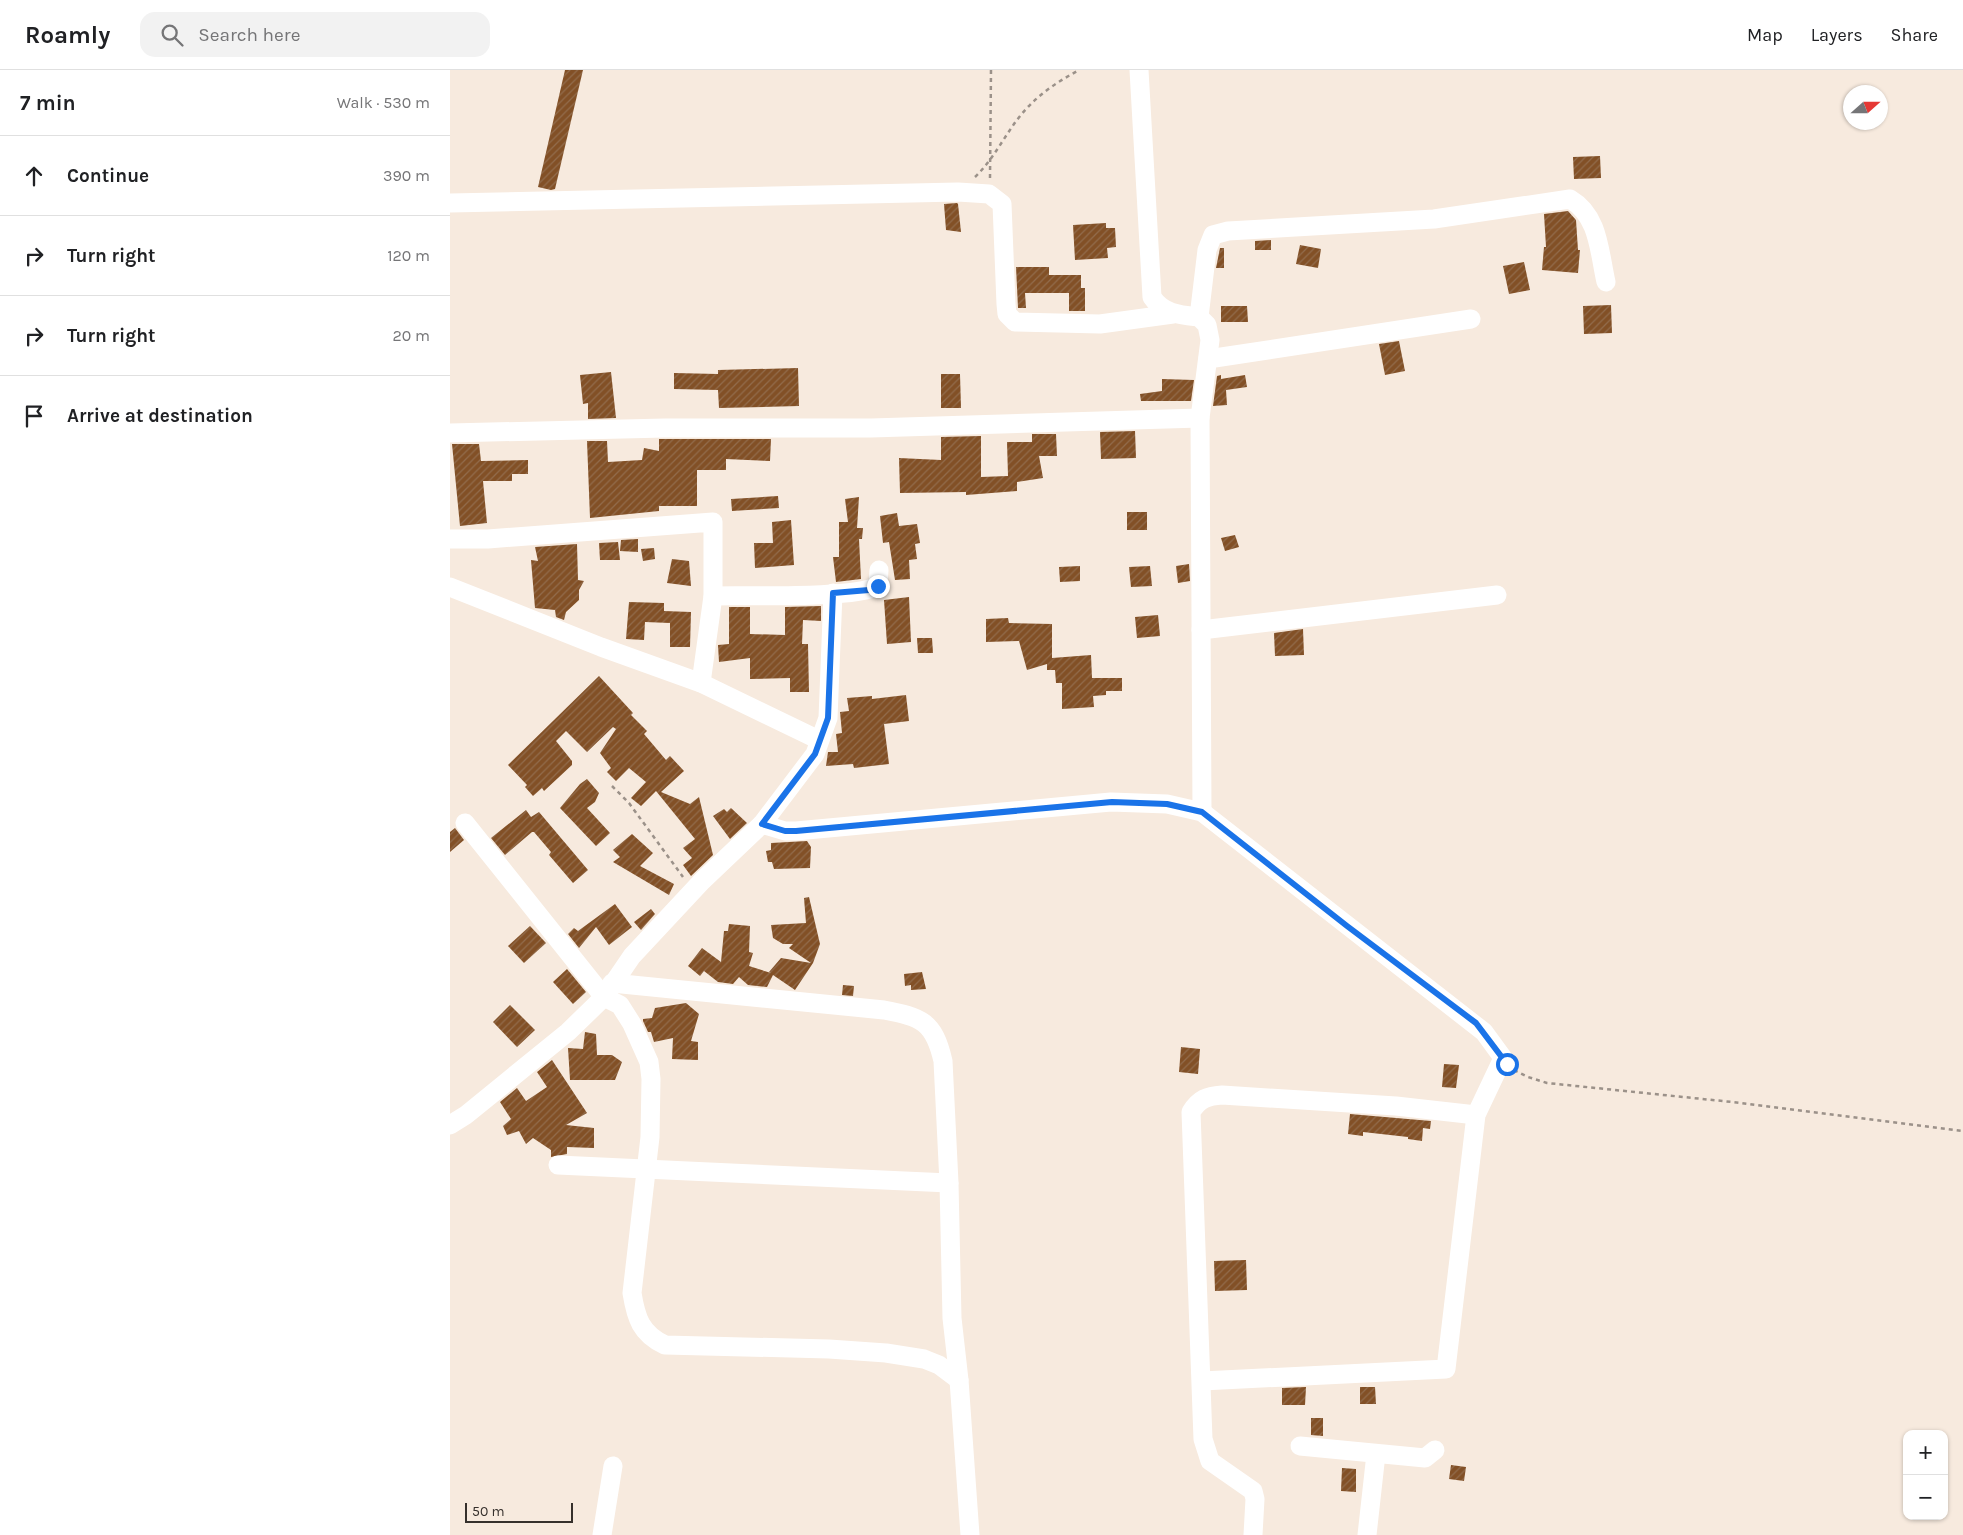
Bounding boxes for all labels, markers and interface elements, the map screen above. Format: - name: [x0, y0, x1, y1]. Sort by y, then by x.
- search box: [140, 12, 490, 57]
- text: Roamly: [25, 21, 110, 49]
- icon: search: [158, 21, 186, 49]
- text: Search here: [198, 24, 300, 46]
- text: Map: [1747, 24, 1783, 46]
- text: Layers: [1811, 24, 1863, 46]
- text: Share: [1891, 24, 1938, 46]
- north arrow: [1843, 85, 1888, 130]
- text: 7 min: [20, 91, 76, 115]
- text: Walk · 530 m: [337, 93, 430, 112]
- icon: ahead: [20, 162, 48, 190]
- text: Continue: [67, 165, 149, 187]
- text: 390 m: [383, 166, 430, 185]
- icon: right: [20, 242, 48, 270]
- text: Turn right: [67, 245, 156, 267]
- text: 120 m: [387, 246, 430, 265]
- icon: right: [20, 322, 48, 350]
- text: Turn right: [67, 325, 156, 347]
- text: 20 m: [392, 326, 430, 345]
- icon: arrive: [20, 402, 48, 430]
- text: Arrive at destination: [67, 405, 253, 427]
- route end: [867, 575, 890, 598]
- route start: [1496, 1053, 1519, 1076]
- map controls: [1903, 1430, 1948, 1520]
- button: +: [1903, 1430, 1948, 1475]
- button: −: [1903, 1475, 1948, 1520]
- scale bar: [465, 1500, 572, 1523]
- text: 50 m: [472, 1503, 505, 1520]

